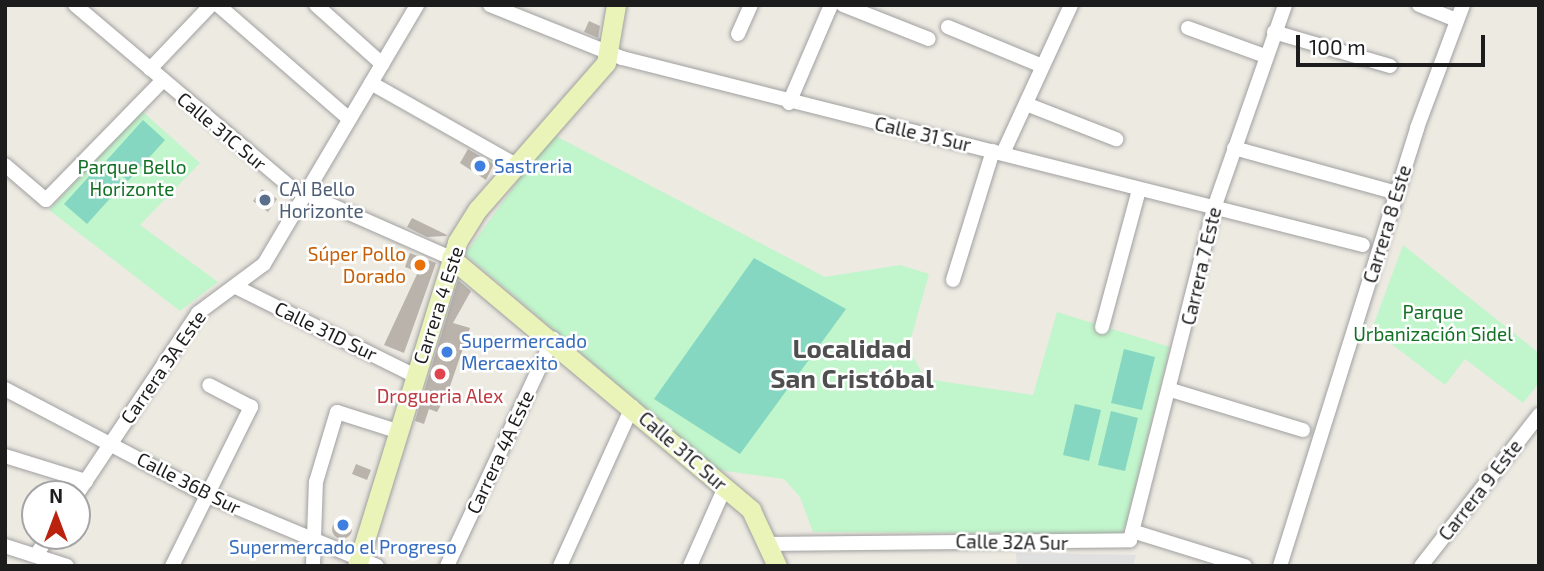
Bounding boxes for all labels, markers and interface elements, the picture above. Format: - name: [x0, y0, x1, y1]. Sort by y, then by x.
- scale bar: [1299, 21, 1488, 65]
- text: 100 m: [1309, 34, 1366, 59]
- street label: Calle 31C Sur: [173, 87, 271, 175]
- street label: Calle 31 Sur: [872, 112, 974, 156]
- place label: Sastreria: [494, 155, 572, 177]
- park label: Parque Bello Horizonte: [77, 156, 187, 200]
- marker: Sastreria: [472, 158, 488, 174]
- street label: Carrera 8 Este: [1358, 162, 1416, 286]
- place label: CAI Bello Horizonte: [279, 178, 364, 222]
- marker: CAI Bello Horizonte: [257, 192, 273, 208]
- street label: Carrera 7 Este: [1176, 205, 1226, 327]
- place label: Súper Pollo Dorado: [307, 243, 406, 287]
- street label: Carrera 4 Este: [408, 243, 468, 367]
- marker: Súper Pollo Dorado: [412, 257, 428, 273]
- street label: Calle 31D Sur: [271, 296, 381, 366]
- park label: Parque Urbanización Sidel: [1353, 301, 1513, 345]
- street label: Carrera 3A Este: [115, 306, 211, 428]
- place label: Supermercado Mercaexito: [461, 330, 587, 374]
- district label: Localidad San Cristóbal: [770, 332, 934, 394]
- marker: Supermercado Mercaexito: [439, 344, 455, 360]
- marker: Drogueria Alex: [432, 366, 448, 382]
- place label: Drogueria Alex: [376, 385, 504, 407]
- street label: Carrera 4A Este: [461, 386, 539, 518]
- street label: Calle 31C Sur: [634, 407, 732, 495]
- street label: Carrera 9 Este: [1434, 435, 1526, 545]
- street label: Calle 36B Sur: [133, 447, 245, 519]
- north arrow: [21, 480, 91, 550]
- text: N: [49, 484, 63, 507]
- marker: Supermercado el Progreso: [335, 517, 351, 533]
- street label: Calle 32A Sur: [955, 530, 1069, 554]
- place label: Supermercado el Progreso: [229, 536, 457, 558]

